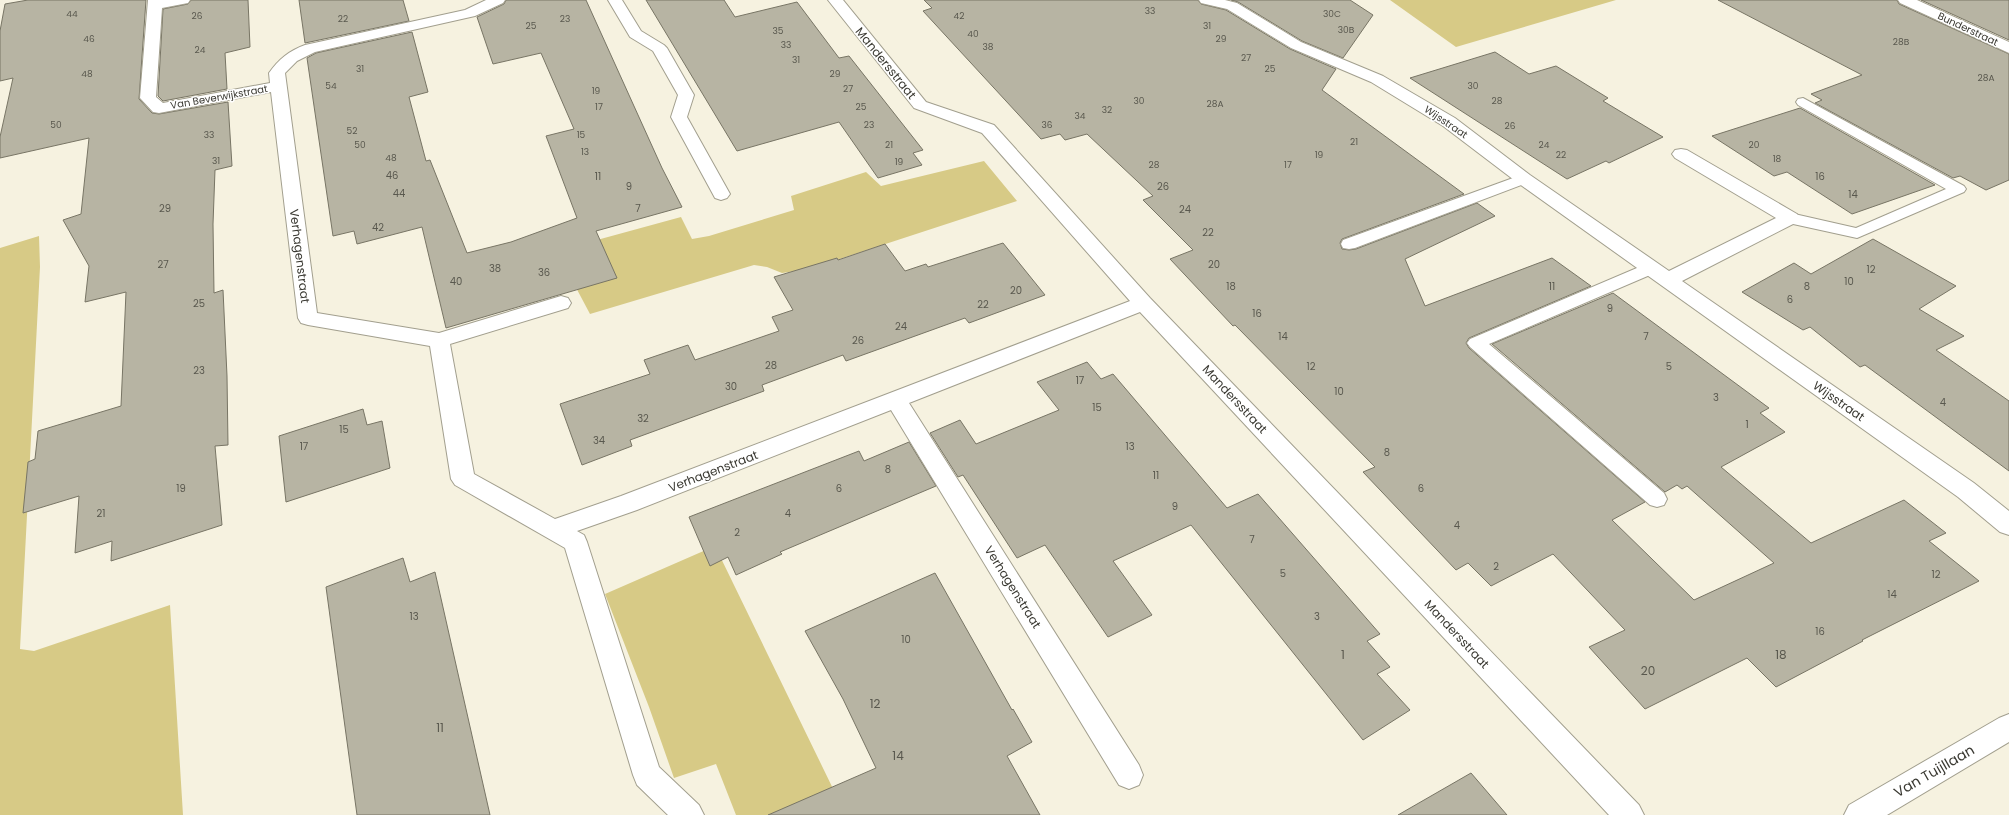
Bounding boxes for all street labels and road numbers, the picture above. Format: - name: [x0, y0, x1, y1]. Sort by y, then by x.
- street label: Bunderstraat: [1935, 8, 2001, 50]
- street label: Mandersstraat: [852, 23, 920, 103]
- street label: Van Beverwijkstraat: [169, 81, 269, 113]
- street label: Wijsstraat: [1421, 102, 1471, 142]
- street label: Verhagenstraat: [286, 208, 314, 304]
- street label: Mandersstraat: [1199, 361, 1271, 437]
- street label: Wijsstraat: [1810, 377, 1868, 425]
- street label: Verhagenstraat: [666, 446, 760, 496]
- street label: Verhagenstraat: [981, 542, 1045, 632]
- street label: Mandersstraat: [1421, 596, 1493, 672]
- street label: Van Tuijllaan: [1890, 740, 1978, 802]

